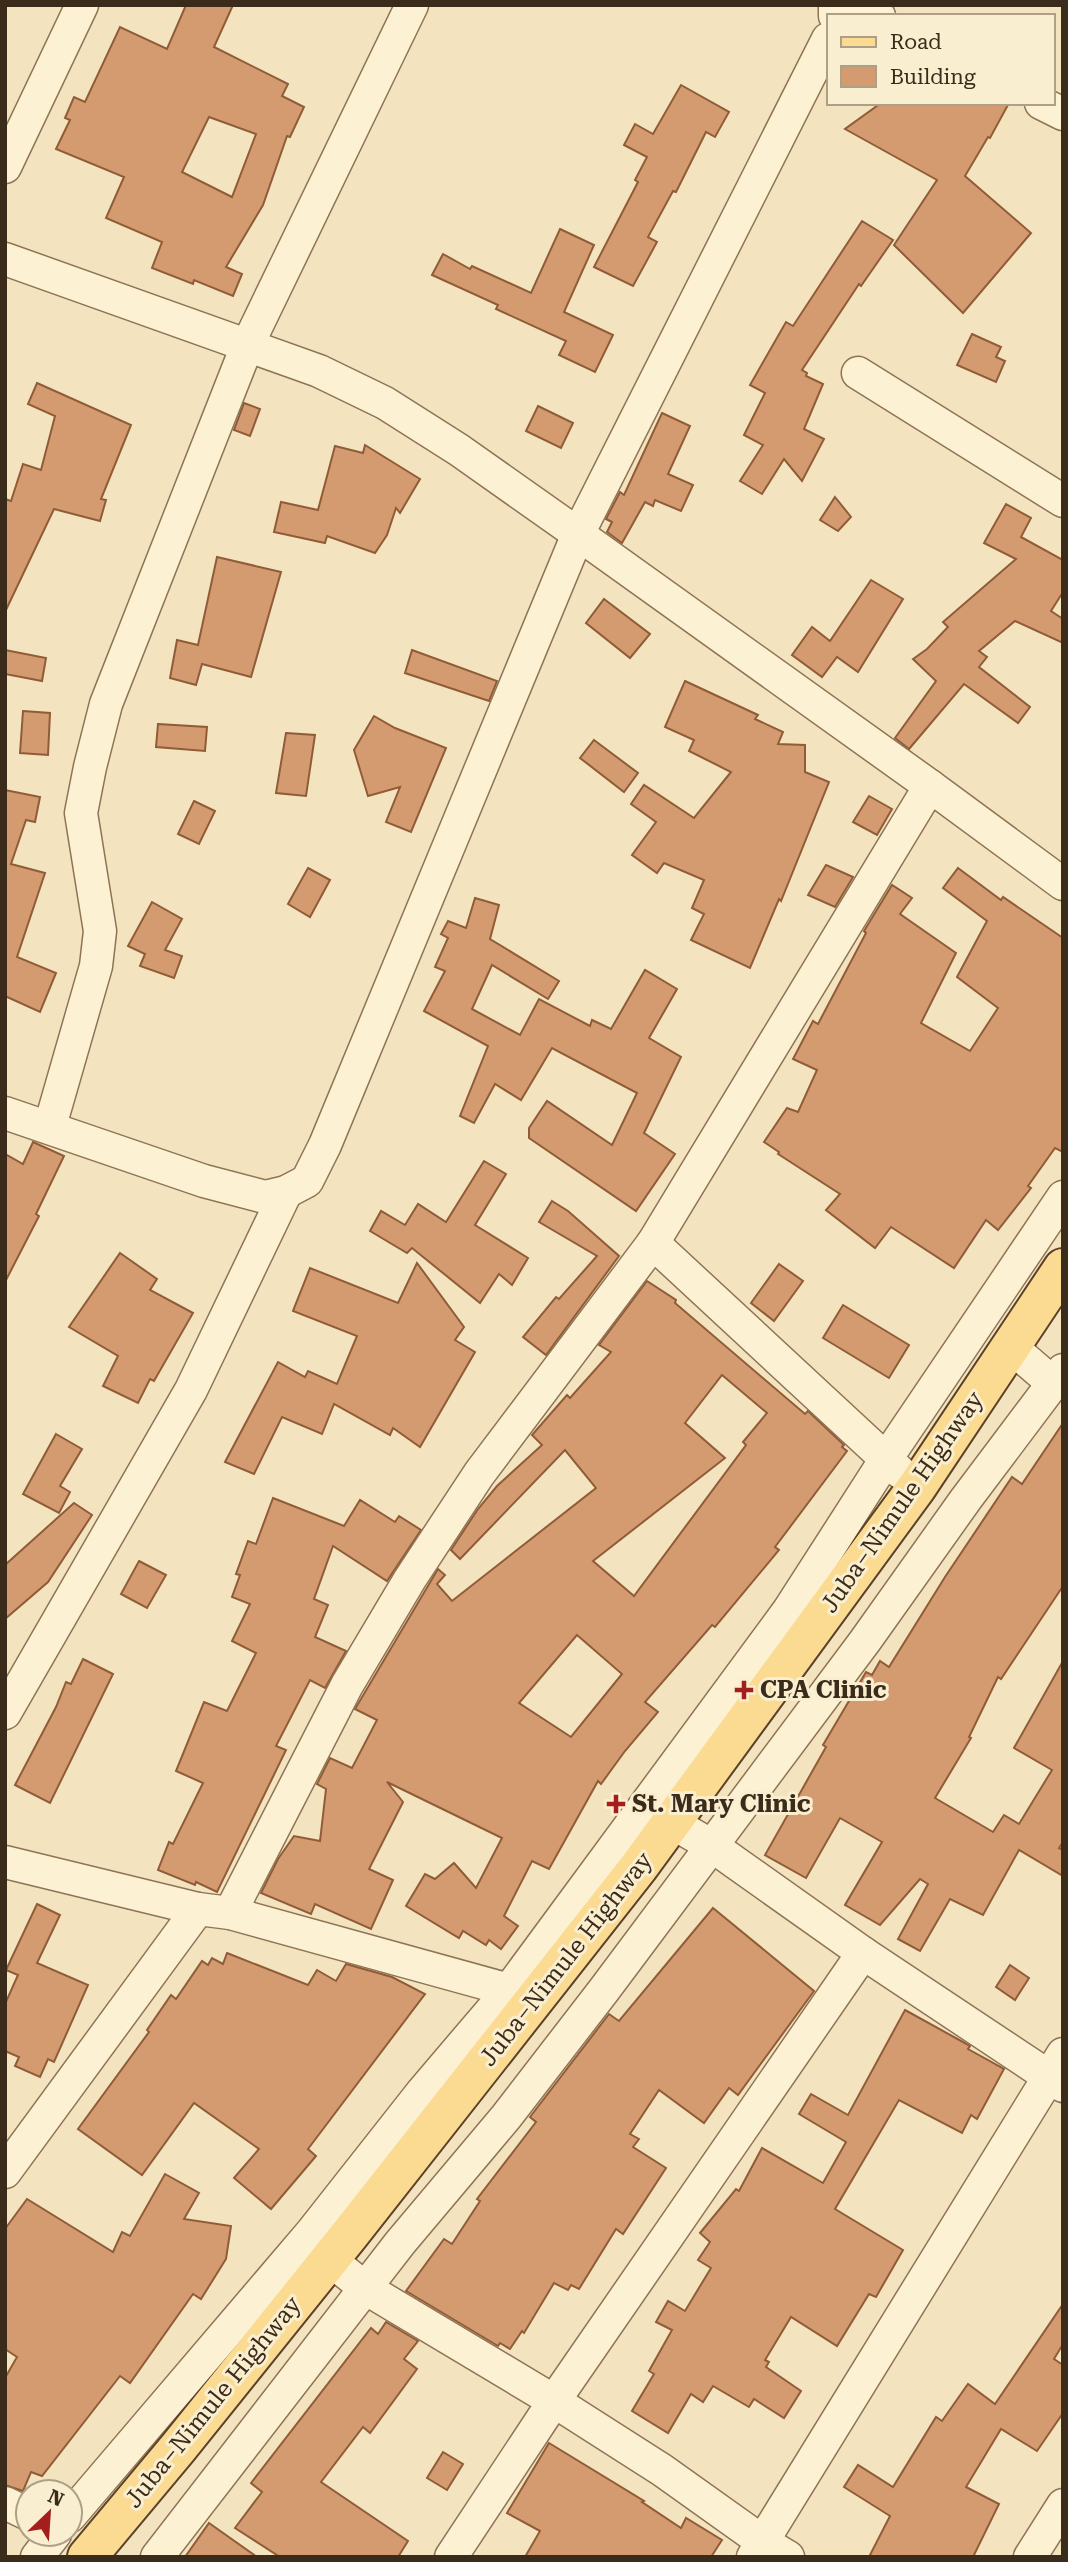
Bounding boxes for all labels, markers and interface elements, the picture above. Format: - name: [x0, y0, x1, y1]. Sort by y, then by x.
- legend: [827, 14, 1054, 105]
- text: Road: [890, 30, 942, 54]
- text: Building: [890, 65, 976, 89]
- street label: Juba–Nimule Highway: [815, 1385, 990, 1618]
- place label: CPA Clinic: [760, 1676, 887, 1704]
- marker: CPA Clinic: [734, 1680, 754, 1700]
- place label: St. Mary Clinic: [632, 1790, 811, 1818]
- marker: St. Mary Clinic: [606, 1794, 626, 1814]
- street label: Juba–Nimule Highway: [474, 1846, 659, 2072]
- street label: Juba–Nimule Highway: [119, 2290, 307, 2513]
- north arrow: [14, 2478, 84, 2548]
- text: N: [44, 2485, 68, 2512]

